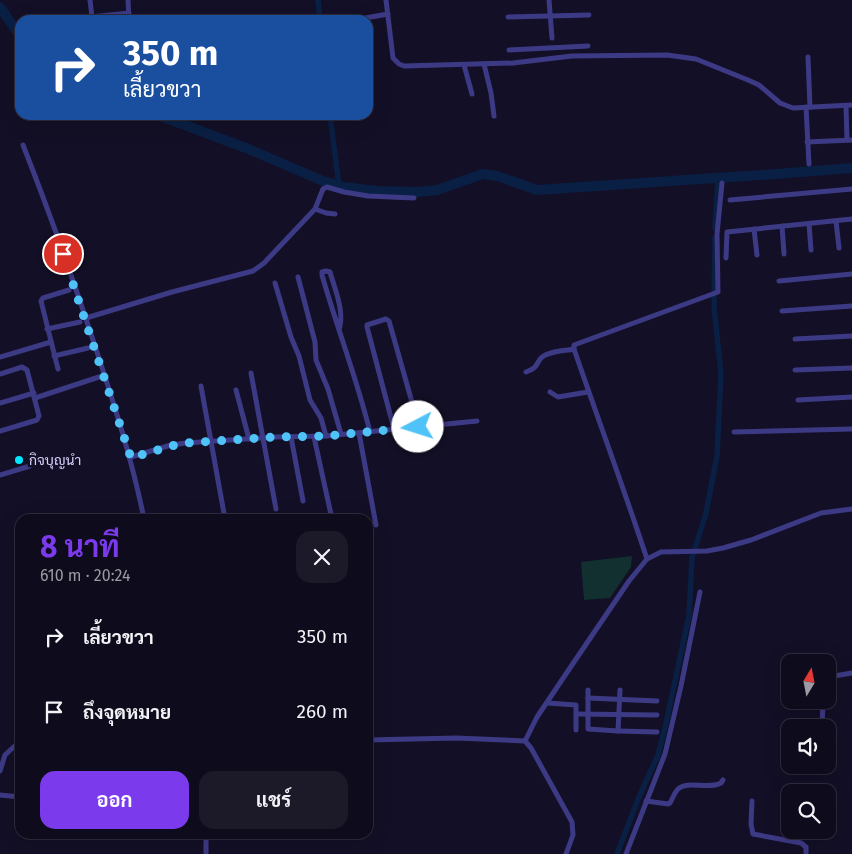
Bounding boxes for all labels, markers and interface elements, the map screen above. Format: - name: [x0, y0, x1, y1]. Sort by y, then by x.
- text: 350 m: [123, 32, 218, 74]
- icon: right: [40, 35, 105, 100]
- text: เลี้ยวขวา: [123, 76, 201, 103]
- pin: [42, 233, 84, 275]
- icon: arrive: [49, 240, 77, 268]
- position arrow: [391, 400, 443, 452]
- place label: กิจบุญนำ: [29, 452, 81, 470]
- marker: กิจบุญนำ: [13, 454, 25, 466]
- text: 8 นาที: [40, 529, 120, 565]
- button: close: [296, 531, 348, 583]
- text: 610 m · 20:24: [40, 566, 131, 585]
- icon: right: [40, 623, 68, 651]
- text: 350 m: [297, 625, 348, 648]
- text: เลี้ยวขวา: [83, 626, 154, 649]
- north arrow: [781, 654, 836, 709]
- map controls: [781, 654, 836, 839]
- icon: arrive: [40, 698, 68, 726]
- text: 260 m: [297, 700, 348, 723]
- text: ถึงจุดหมาย: [83, 701, 171, 724]
- button: sound: [781, 719, 836, 774]
- button: ออก: [40, 771, 189, 829]
- button: แชร์: [199, 771, 348, 829]
- button: search: [781, 784, 836, 839]

